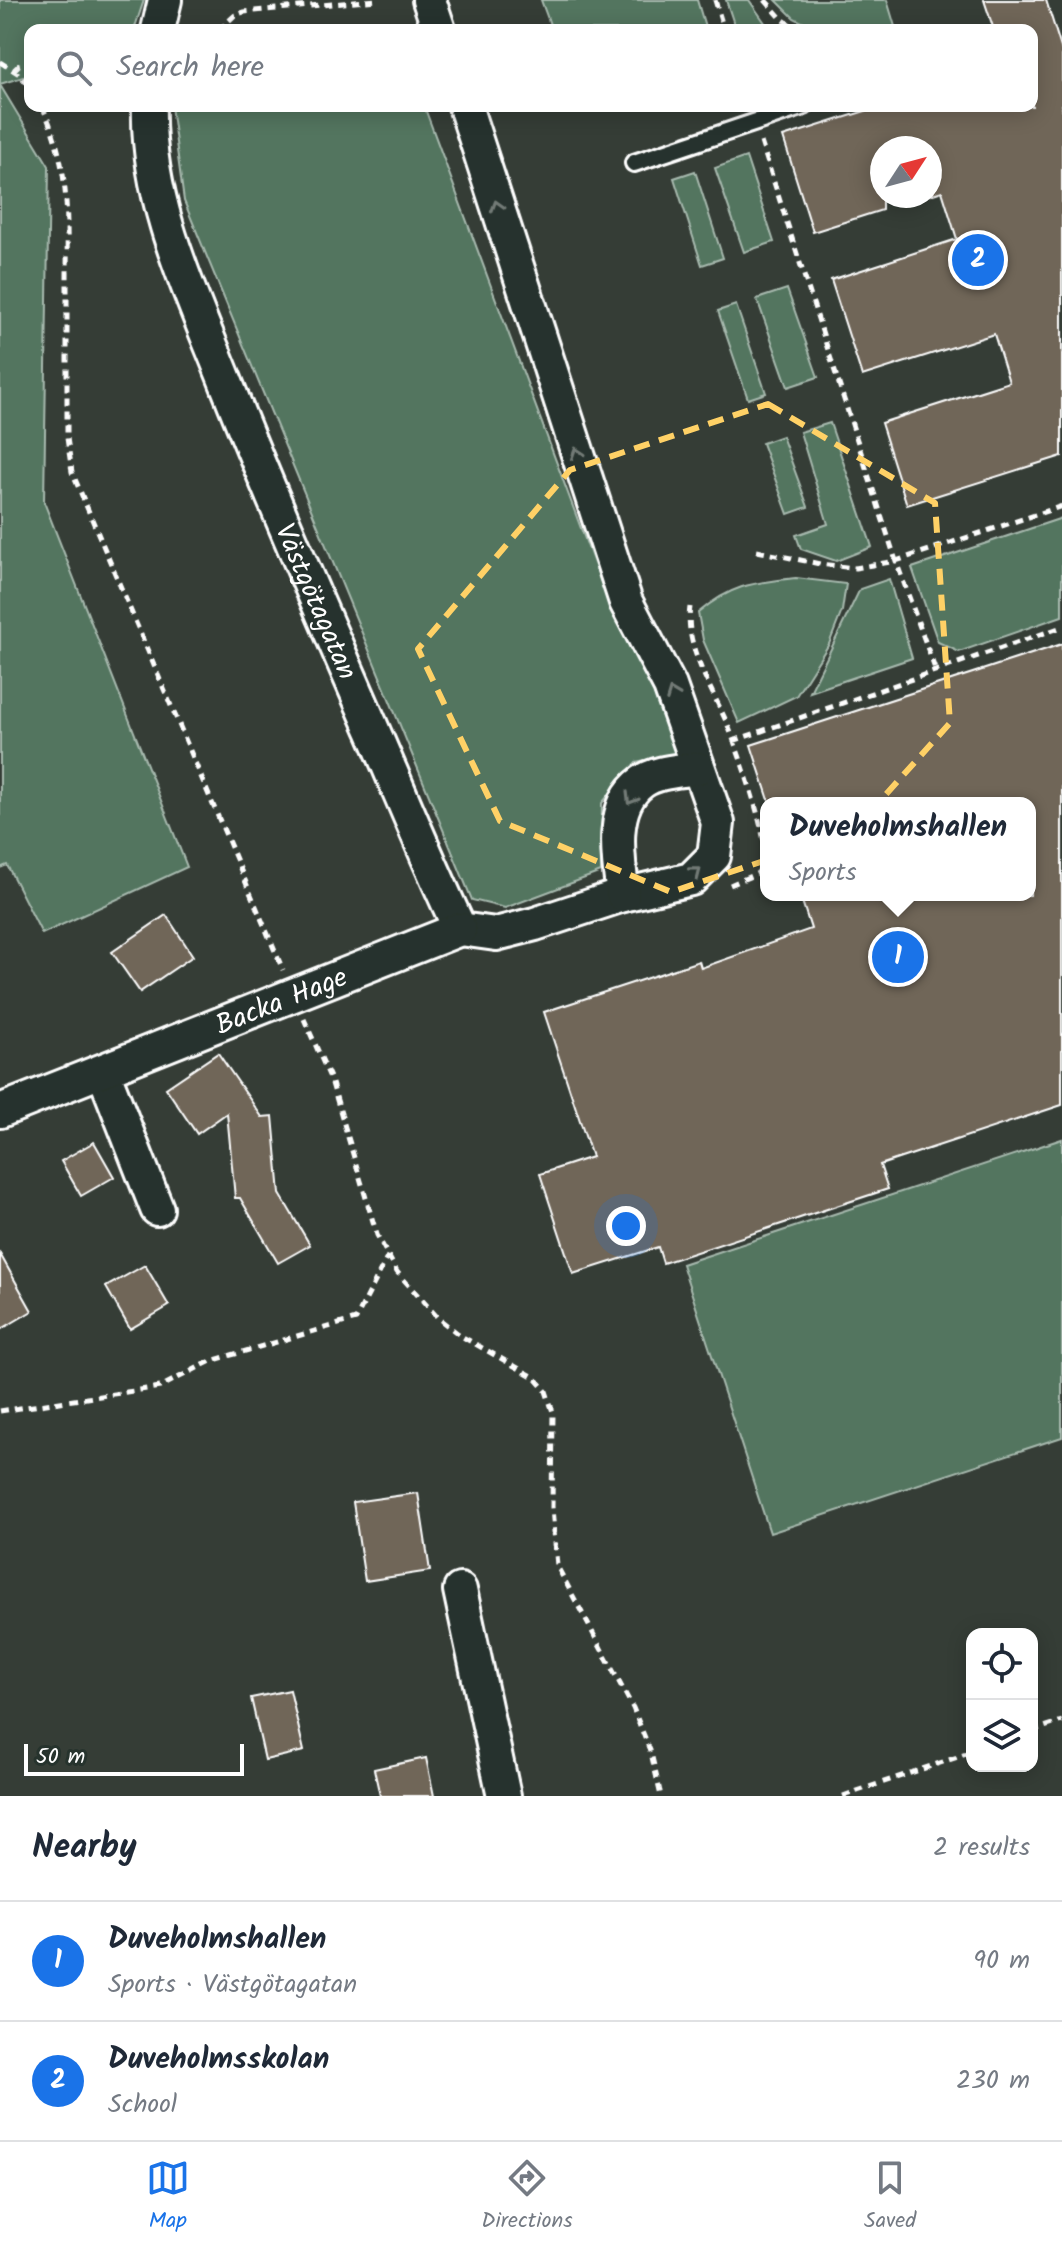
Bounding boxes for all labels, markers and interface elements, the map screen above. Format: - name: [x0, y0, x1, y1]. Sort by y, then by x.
- search box: [24, 24, 1038, 112]
- text: Search here: [116, 44, 264, 92]
- icon: search: [52, 46, 96, 90]
- north arrow: [870, 136, 942, 208]
- one-way arrow: [491, 199, 507, 213]
- pin: 2: [952, 230, 1004, 290]
- one-way arrow: [570, 447, 586, 461]
- street label: Västgötagatan: [261, 517, 368, 687]
- one-way arrow: [665, 688, 682, 702]
- one-way arrow: [625, 790, 641, 805]
- popup: [760, 797, 1036, 901]
- text: Duveholmshallen: [789, 804, 1007, 852]
- text: Sports: [789, 852, 857, 894]
- one-way arrow: [687, 867, 702, 881]
- pin: 1: [872, 927, 924, 987]
- street label: Backa Hage: [209, 956, 355, 1049]
- your location: [606, 1206, 646, 1246]
- map controls: [966, 1628, 1038, 1772]
- button: locate: [966, 1628, 1038, 1700]
- button: layers: [966, 1700, 1038, 1772]
- scale bar: [24, 1740, 244, 1776]
- text: 50 m: [36, 1740, 85, 1775]
- text: Nearby: [32, 1821, 137, 1875]
- text: 2 results: [933, 1827, 1030, 1869]
- text: Duveholmshallen: [108, 1916, 326, 1964]
- text: 1: [54, 1940, 62, 1982]
- text: 90 m: [973, 1940, 1030, 1982]
- text: Sports · Västgötagatan: [108, 1964, 357, 2006]
- text: Duveholmsskolan: [108, 2036, 329, 2084]
- text: 2: [50, 2060, 66, 2102]
- text: 230 m: [956, 2060, 1030, 2102]
- text: School: [108, 2084, 177, 2126]
- tab: Map: [146, 2156, 190, 2239]
- tab: Directions: [481, 2156, 573, 2239]
- tab: Saved: [864, 2156, 916, 2239]

